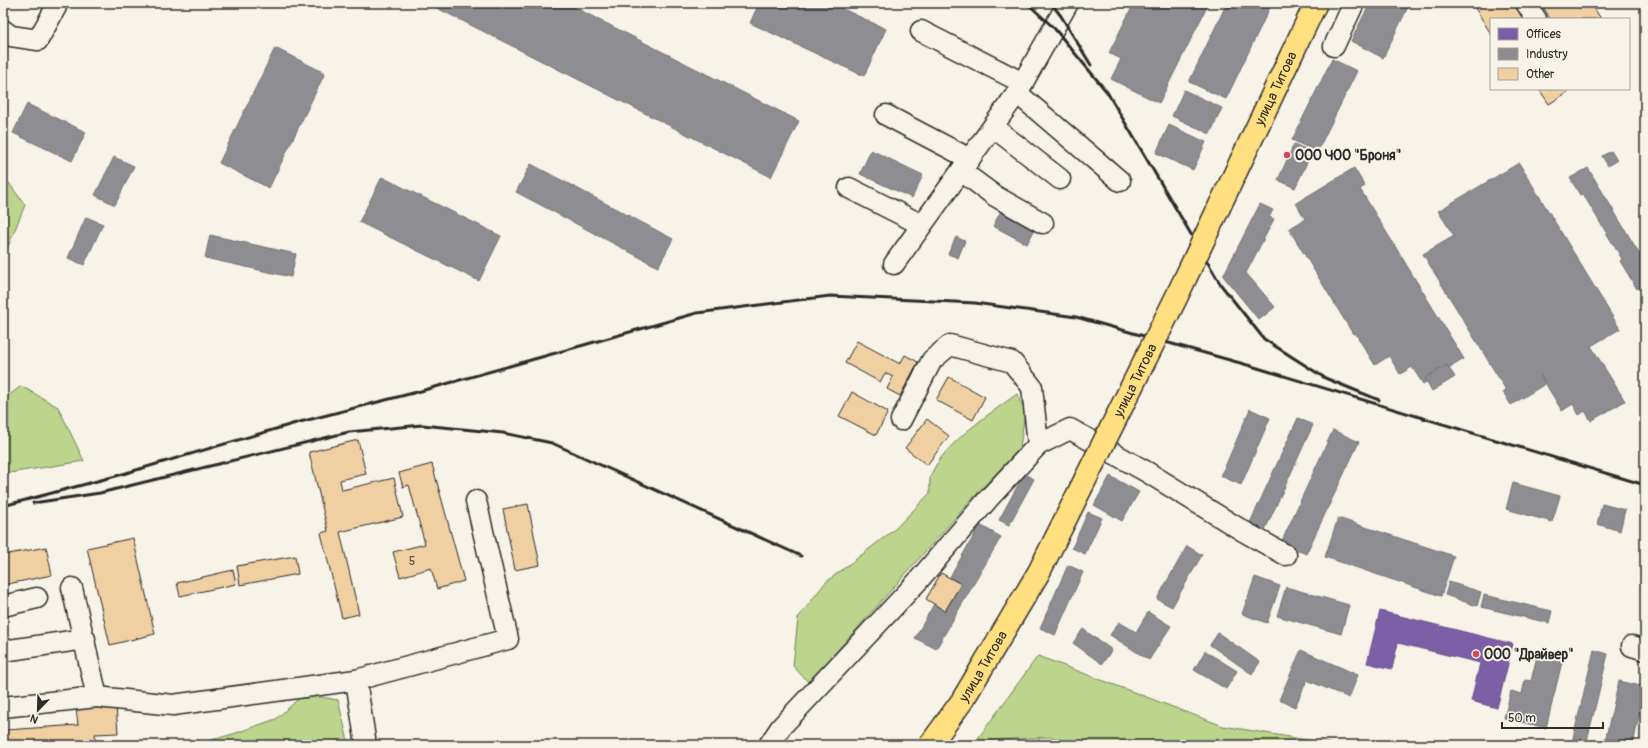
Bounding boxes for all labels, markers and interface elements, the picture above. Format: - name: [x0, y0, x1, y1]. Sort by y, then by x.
- legend: [1490, 18, 1630, 90]
- text: Offices: [1526, 27, 1562, 42]
- text: Industry: [1526, 47, 1568, 62]
- street label: улица Титова: [1250, 49, 1300, 129]
- text: Other: [1526, 67, 1555, 82]
- place label: ООО ЧОО "Броня": [1295, 147, 1401, 164]
- marker: ООО ЧОО "Броня": [1282, 150, 1292, 160]
- street label: улица Титова: [1109, 341, 1160, 421]
- house number: 5: [409, 554, 415, 569]
- street label: улица Титова: [955, 627, 1011, 706]
- place label: ООО "Драйвер": [1484, 646, 1574, 663]
- marker: ООО "Драйвер": [1471, 649, 1481, 659]
- north arrow: [18, 690, 58, 730]
- scale bar: [1502, 704, 1603, 730]
- text: N: [28, 711, 40, 726]
- text: 50 m: [1508, 711, 1536, 726]

